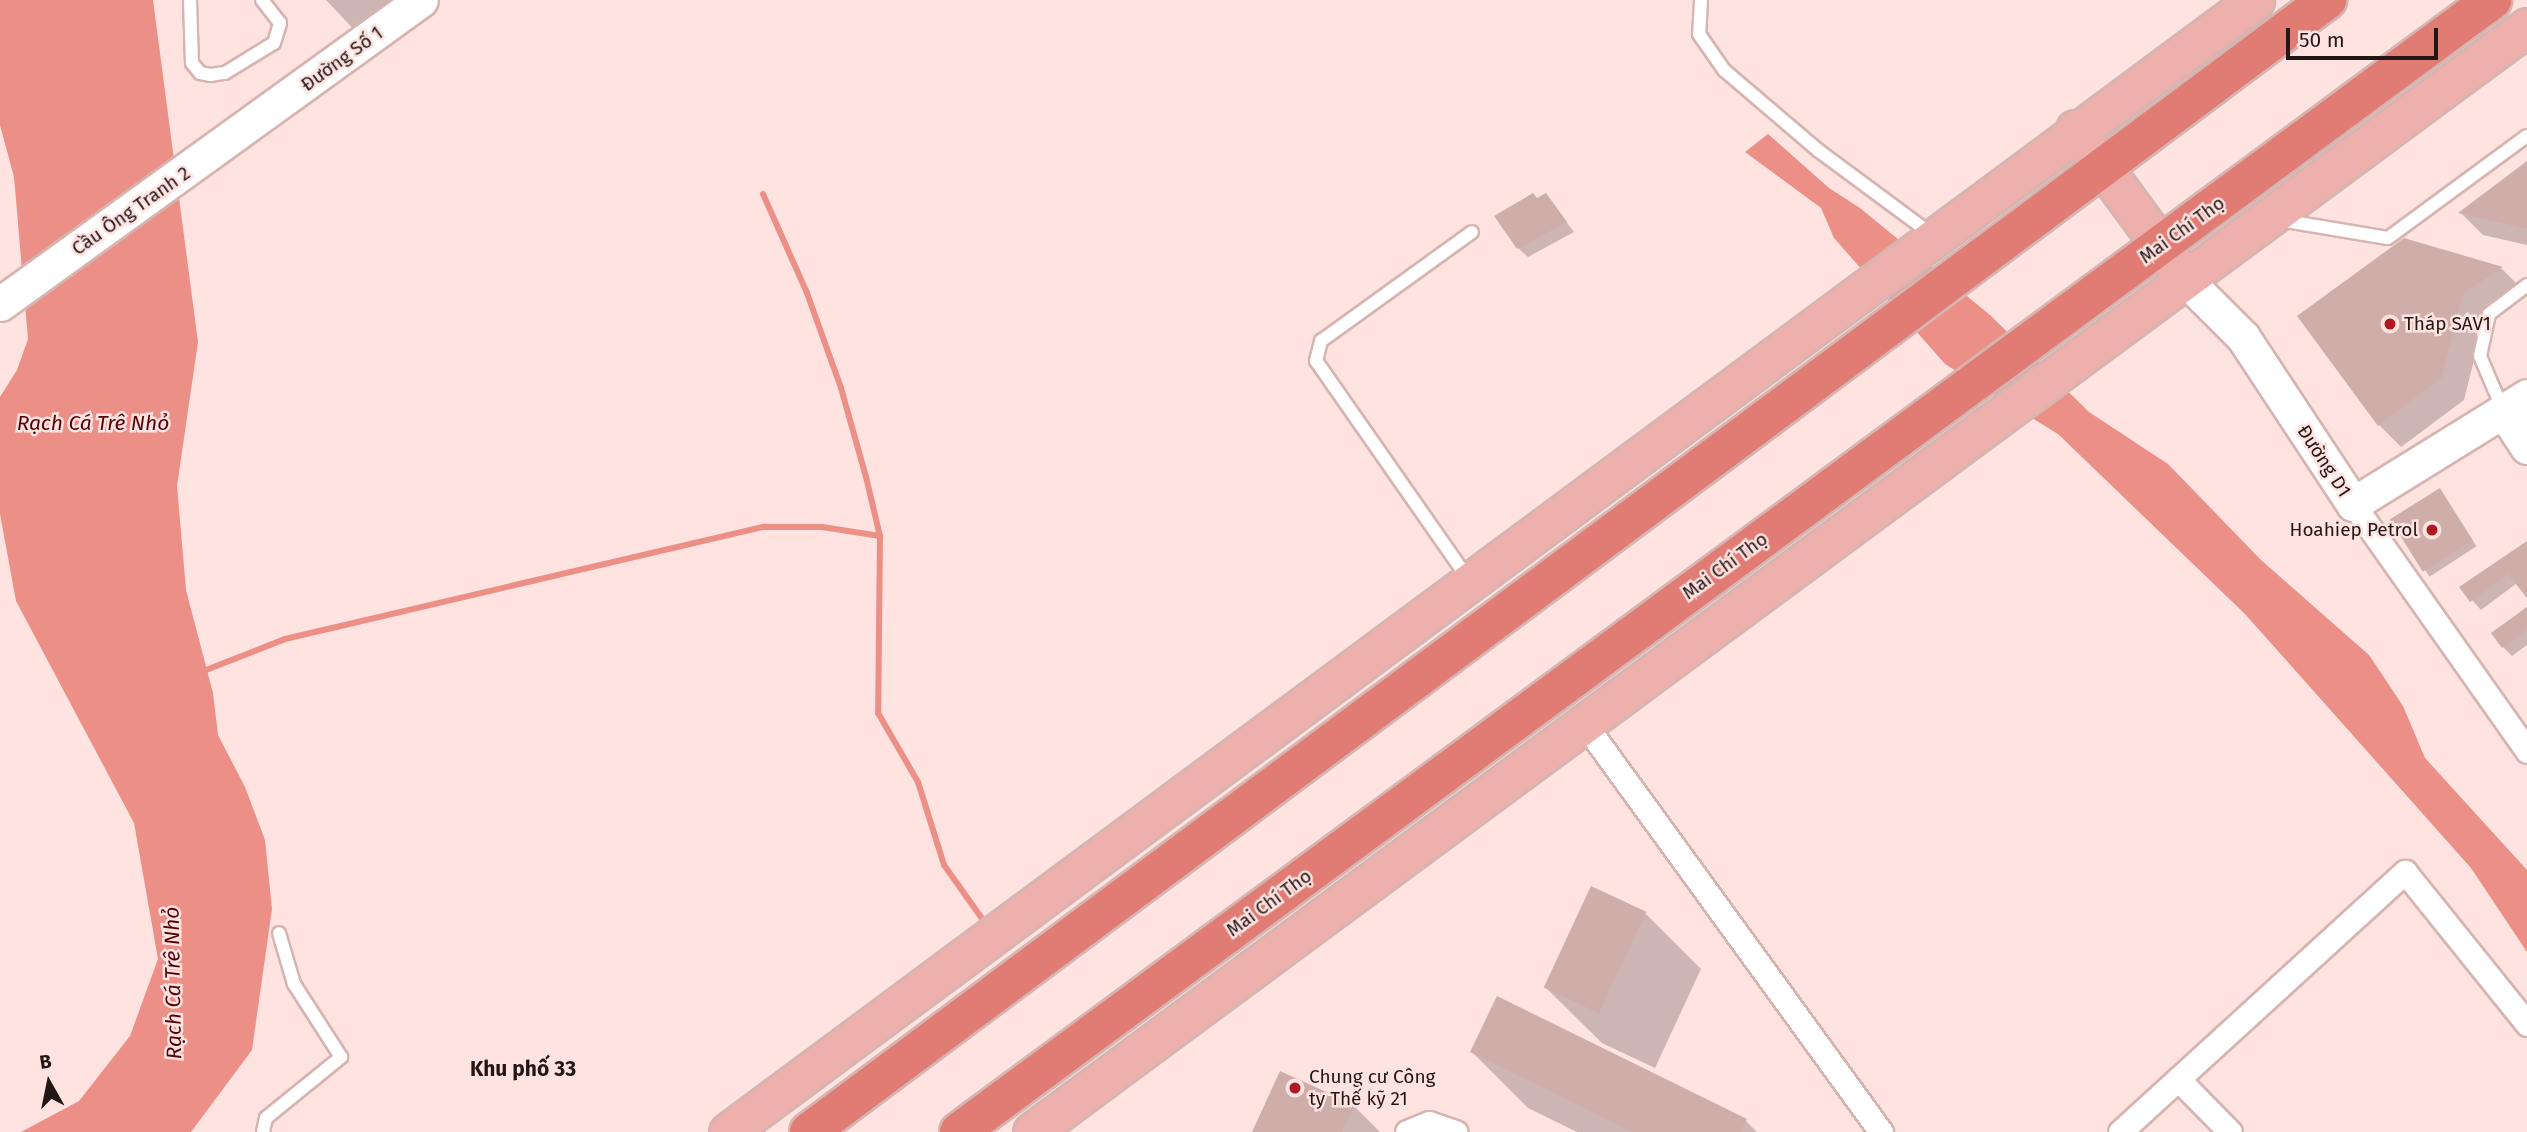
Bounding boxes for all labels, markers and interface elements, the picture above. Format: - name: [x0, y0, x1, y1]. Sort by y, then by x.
- scale bar: [2289, 14, 2441, 58]
- street label: Đường Số 1: [297, 22, 387, 96]
- text: 50 m: [2299, 27, 2345, 53]
- street label: Cầu Ông Tranh 2: [68, 162, 194, 260]
- street label: Mai Chí Thọ: [2135, 192, 2229, 268]
- place label: Tháp SAV1: [2404, 313, 2491, 335]
- marker: Tháp SAV1: [2382, 316, 2398, 332]
- water label: Rạch Cá Trê Nhỏ: [17, 410, 169, 436]
- street label: Đường D1: [2292, 421, 2356, 501]
- place label: Hoahiep Petrol: [2290, 519, 2418, 541]
- marker: Hoahiep Petrol: [2424, 522, 2440, 538]
- street label: Mai Chí Thọ: [1678, 528, 1772, 604]
- street label: Mai Chí Thọ: [1222, 865, 1316, 941]
- water label: Rạch Cá Trê Nhỏ: [159, 906, 187, 1060]
- north arrow: [14, 1048, 84, 1118]
- text: B: [38, 1049, 53, 1074]
- district label: Khu phố 33: [470, 1056, 576, 1082]
- place label: Chung cư Công ty Thế kỹ 21: [1309, 1066, 1435, 1110]
- marker: Chung cư Công ty Thế kỹ 21: [1287, 1080, 1303, 1096]

